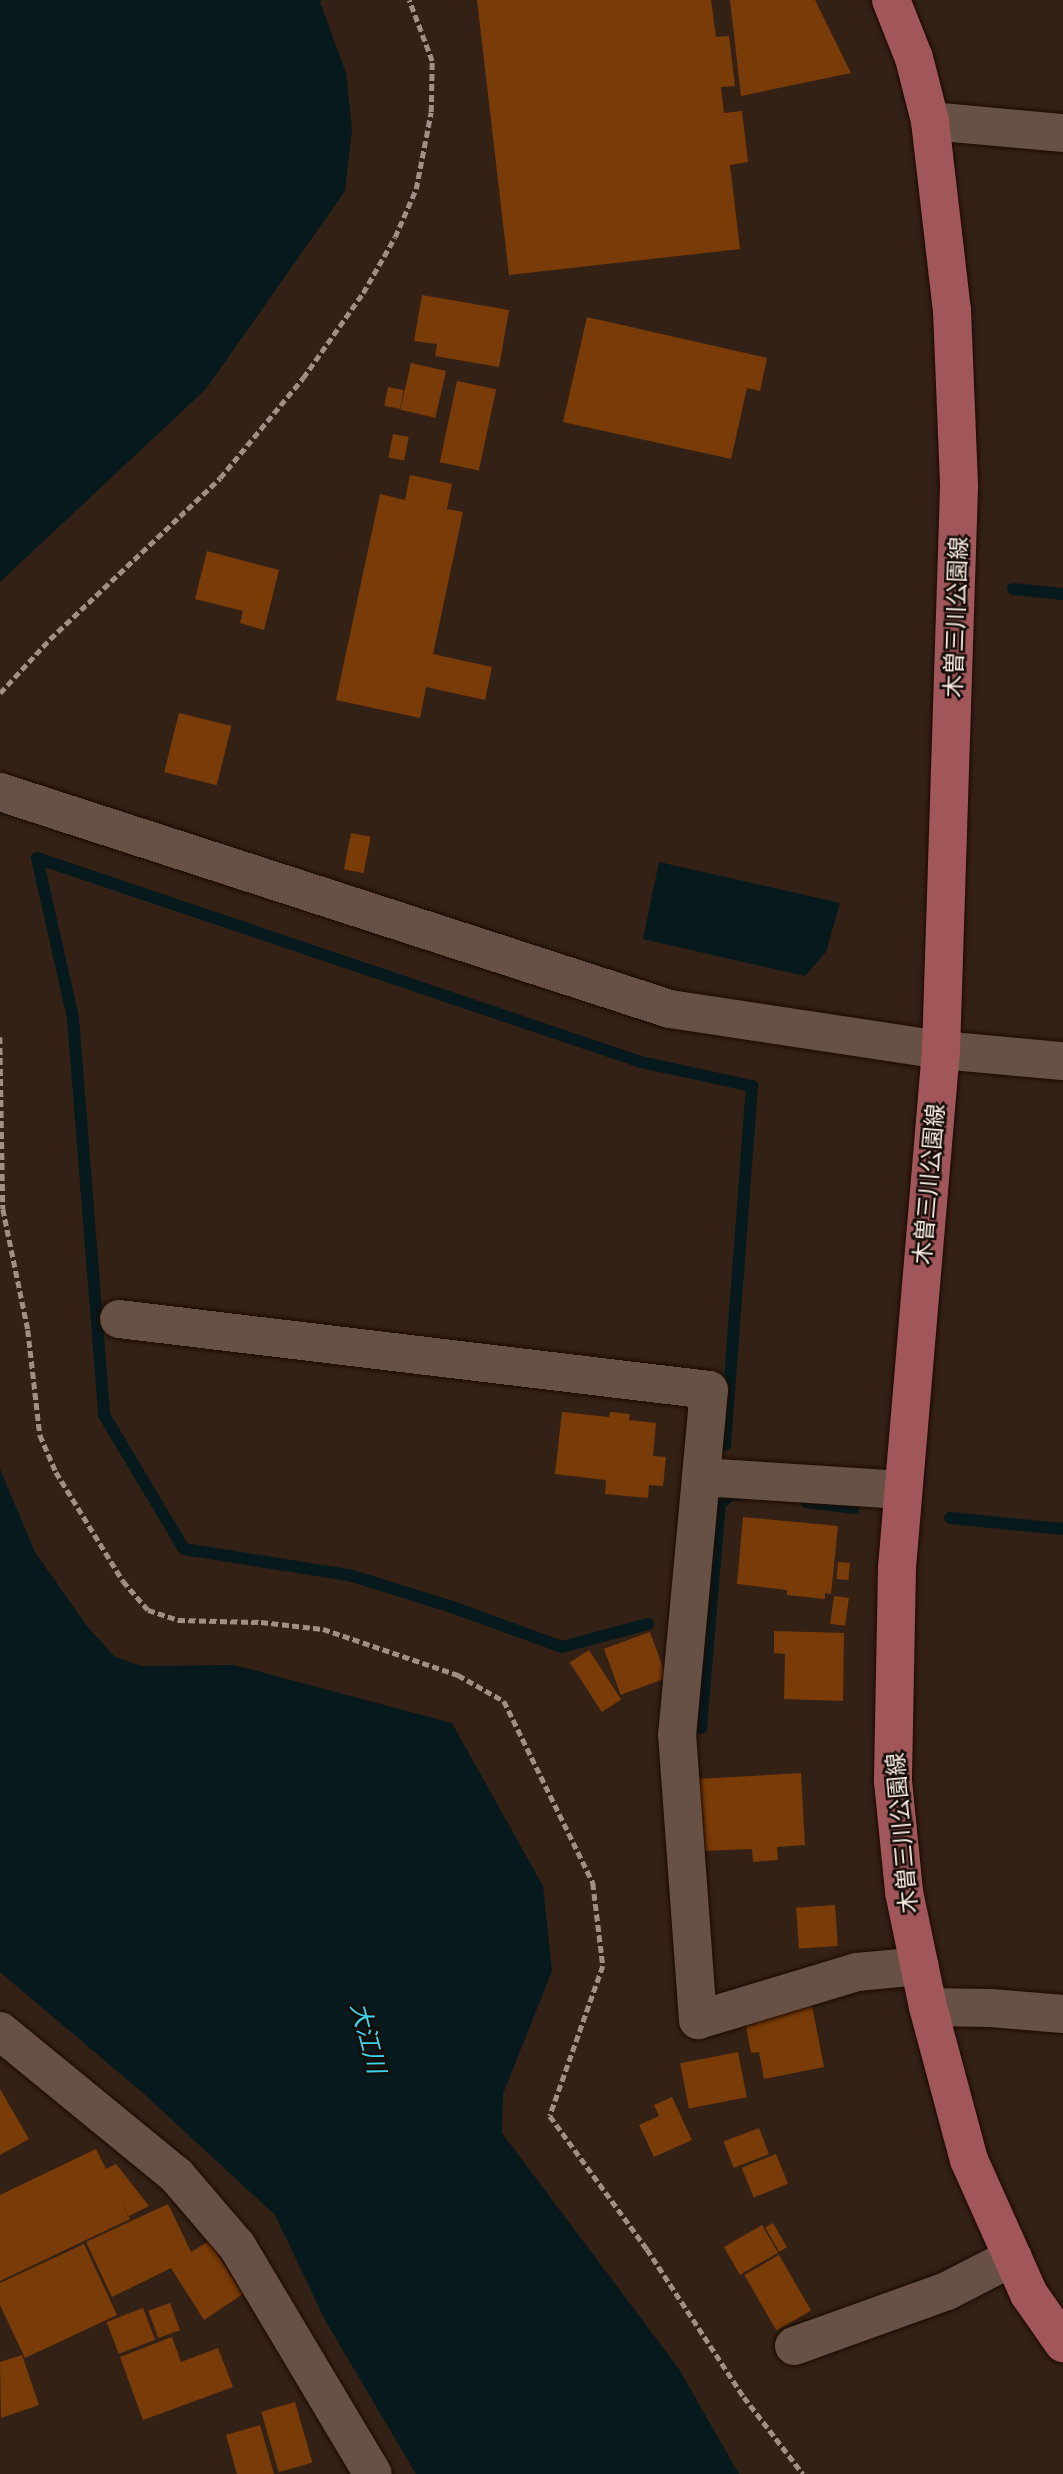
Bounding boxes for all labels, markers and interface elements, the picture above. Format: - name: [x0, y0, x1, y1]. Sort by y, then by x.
- street label: 木曽三川公園線: [939, 536, 973, 698]
- street label: 木曽三川公園線: [908, 1103, 950, 1265]
- street label: 木曽三川公園線: [881, 1752, 923, 1914]
- water label: 大江川: [345, 1999, 391, 2077]

